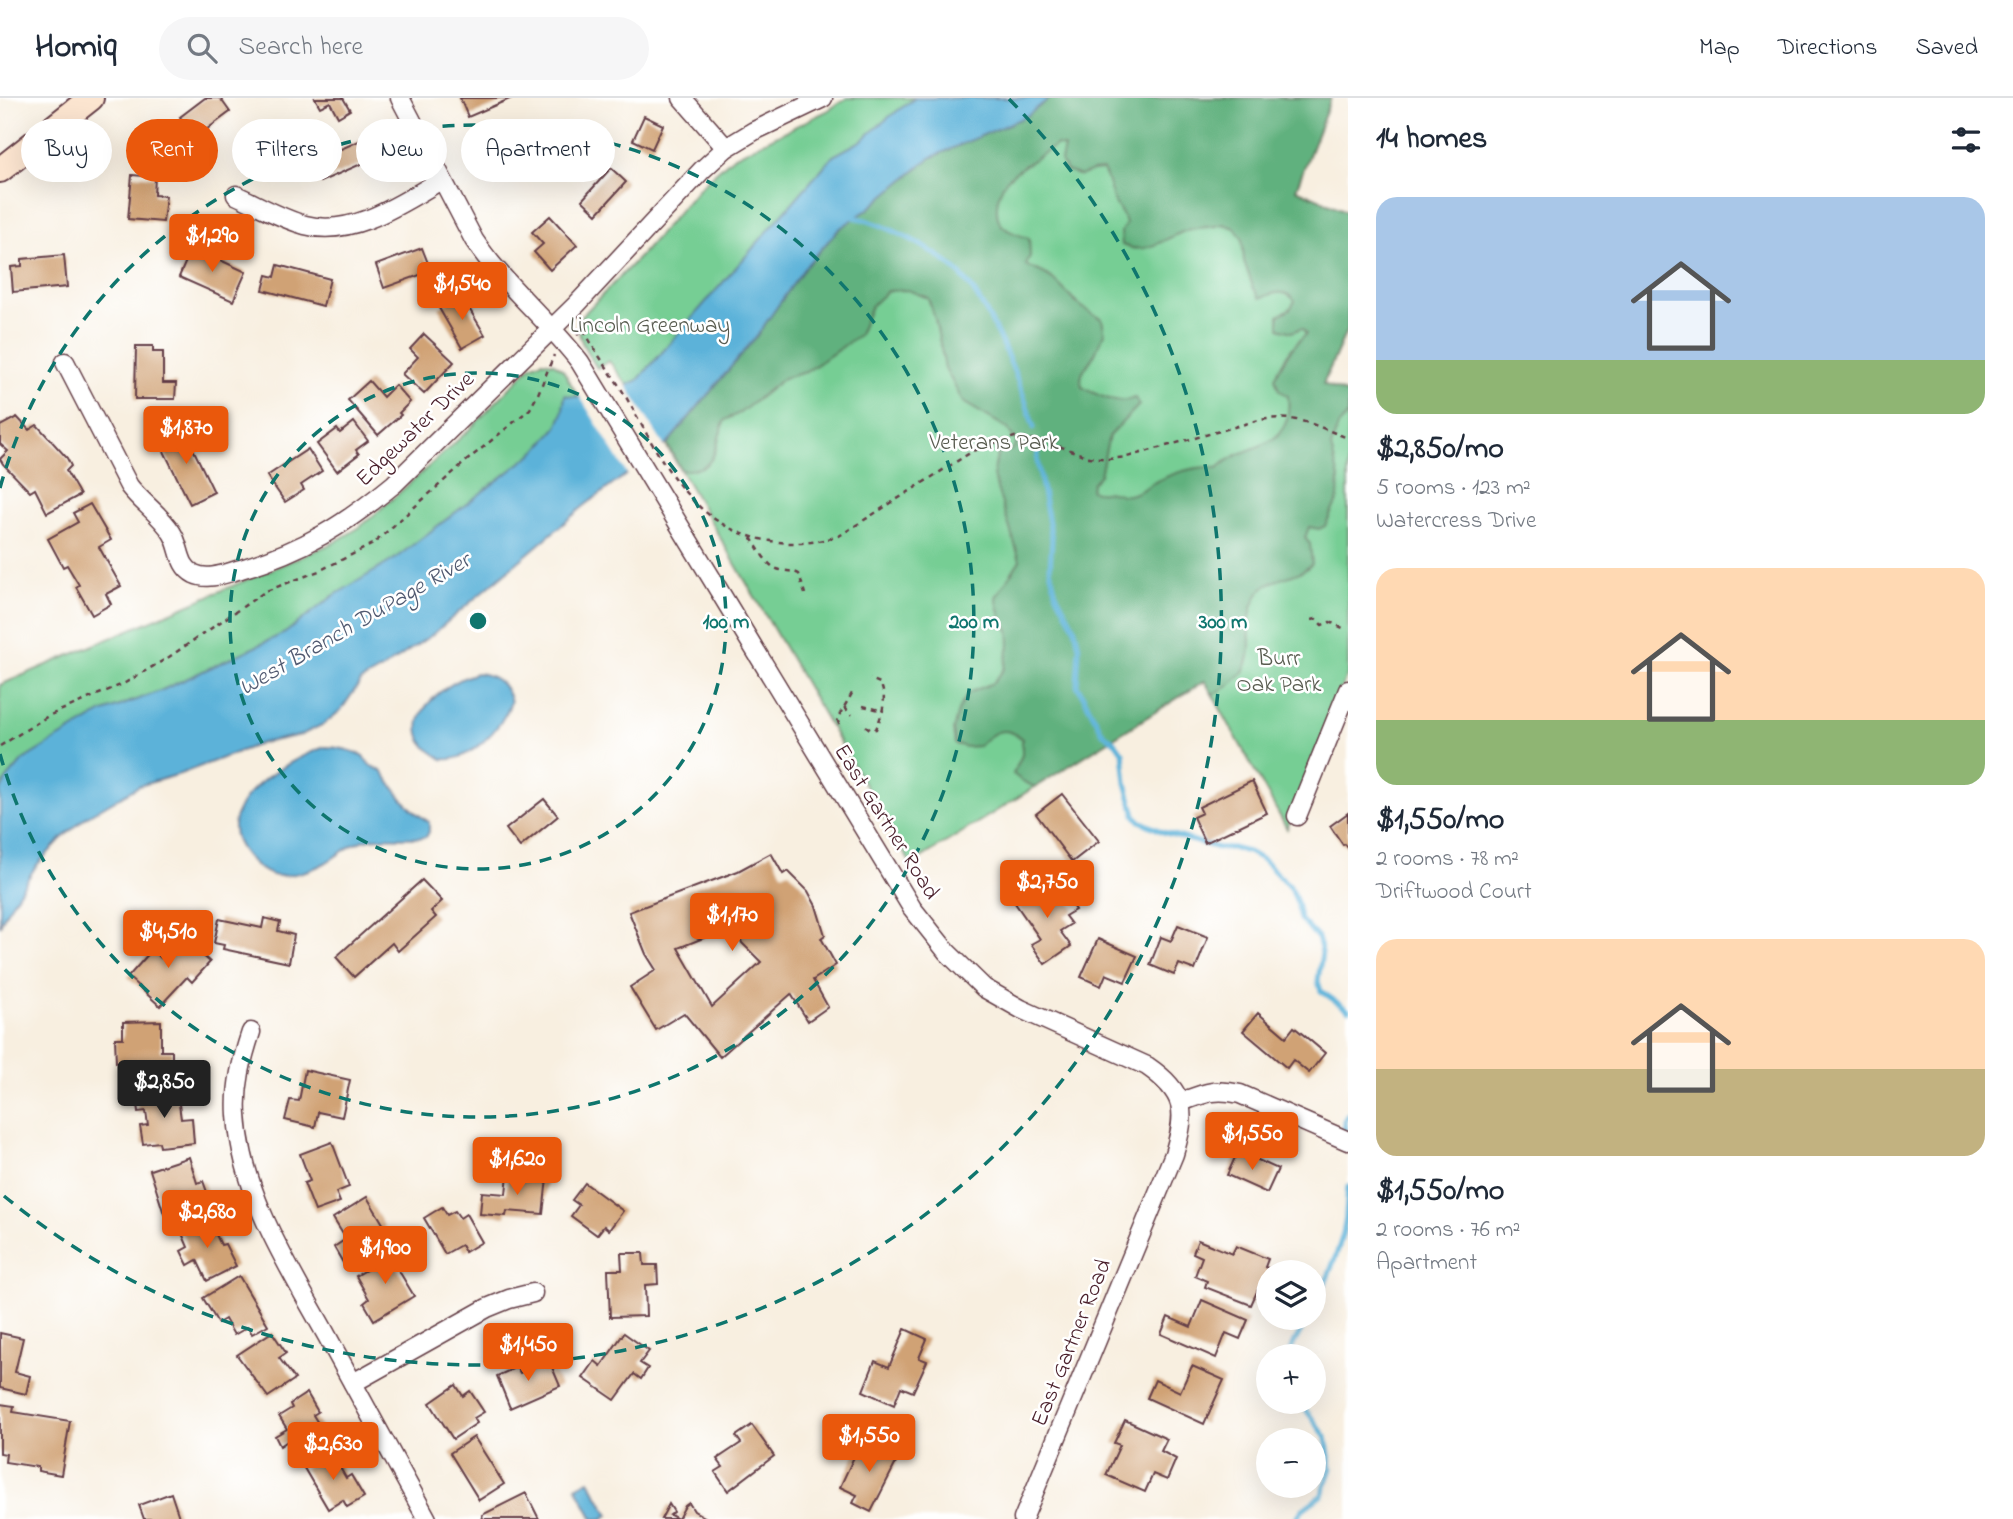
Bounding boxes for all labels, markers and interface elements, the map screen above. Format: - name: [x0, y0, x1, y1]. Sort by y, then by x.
- search box: [159, 17, 649, 80]
- text: Homiq: [35, 24, 117, 72]
- icon: search: [183, 29, 221, 67]
- text: Search here: [239, 29, 363, 67]
- text: Map: [1699, 31, 1740, 66]
- text: Directions: [1778, 31, 1877, 66]
- text: Saved: [1915, 31, 1978, 66]
- text: 14 homes: [1376, 118, 1487, 162]
- chip: Buy: [21, 119, 112, 182]
- chip: Rent: [126, 119, 218, 182]
- chip: Filters: [232, 119, 342, 182]
- chip: New: [356, 119, 447, 182]
- chip: Apartment: [461, 119, 615, 182]
- icon: filters: [1947, 121, 1985, 159]
- pin: $1,290: [155, 214, 269, 274]
- text: $1,290: [185, 220, 239, 253]
- icon: home: [1618, 243, 1744, 369]
- pin: $1,540: [405, 262, 519, 322]
- text: $1,540: [433, 268, 491, 301]
- park label: Lincoln Greenway: [570, 310, 730, 345]
- street label: Edgewater Drive: [349, 364, 484, 496]
- pin: $1,870: [129, 406, 243, 466]
- text: $1,870: [159, 412, 213, 445]
- park label: Veterans Park: [928, 427, 1059, 460]
- text: $2,850/mo: [1376, 428, 1504, 472]
- text: 5 rooms · 123 m²: [1376, 472, 1531, 505]
- text: Watercress Drive: [1376, 505, 1536, 538]
- water label: West Branch DuPage River: [233, 543, 480, 706]
- text: 100 m: [703, 608, 749, 638]
- text: 200 m: [948, 608, 999, 638]
- text: 300 m: [1198, 608, 1247, 638]
- centre of rings: [466, 609, 490, 633]
- icon: home: [1618, 614, 1744, 740]
- park label: Burr Oak Park: [1237, 643, 1322, 702]
- street label: East Gartner Road: [825, 738, 947, 907]
- text: $1,550/mo: [1376, 799, 1504, 843]
- text: 2 rooms · 78 m²: [1376, 843, 1519, 876]
- pin: $2,750: [990, 860, 1104, 920]
- text: $2,750: [1016, 866, 1078, 899]
- text: Driftwood Court: [1376, 876, 1532, 909]
- pin: $1,170: [675, 894, 789, 953]
- text: $1,170: [706, 899, 758, 932]
- pin: $4,510: [111, 910, 225, 970]
- text: $4,510: [139, 916, 197, 949]
- icon: home: [1618, 985, 1744, 1111]
- pin: $2,850: [107, 1060, 221, 1120]
- text: $2,850: [133, 1066, 195, 1099]
- pin: $1,550: [1195, 1112, 1309, 1172]
- text: $1,550: [1221, 1118, 1283, 1151]
- pin: $1,620: [460, 1138, 574, 1197]
- text: $1,620: [489, 1143, 545, 1176]
- text: $1,550/mo: [1376, 1170, 1504, 1214]
- pin: $2,680: [150, 1190, 264, 1250]
- text: $2,680: [178, 1196, 236, 1229]
- text: 2 rooms · 76 m²: [1376, 1214, 1520, 1247]
- pin: $1,900: [328, 1226, 442, 1286]
- text: $1,900: [359, 1232, 411, 1265]
- text: Apartment: [1376, 1247, 1477, 1280]
- street label: East Gartner Road: [1024, 1254, 1121, 1432]
- map controls: [1256, 1260, 1326, 1498]
- button: layers: [1256, 1260, 1326, 1330]
- pin: $1,450: [471, 1324, 585, 1383]
- text: $1,450: [499, 1329, 557, 1362]
- button: +: [1256, 1344, 1326, 1414]
- pin: $1,550: [812, 1414, 926, 1474]
- text: $1,550: [838, 1420, 900, 1453]
- pin: $2,630: [276, 1422, 390, 1482]
- text: $2,630: [304, 1428, 362, 1461]
- button: −: [1256, 1428, 1326, 1498]

